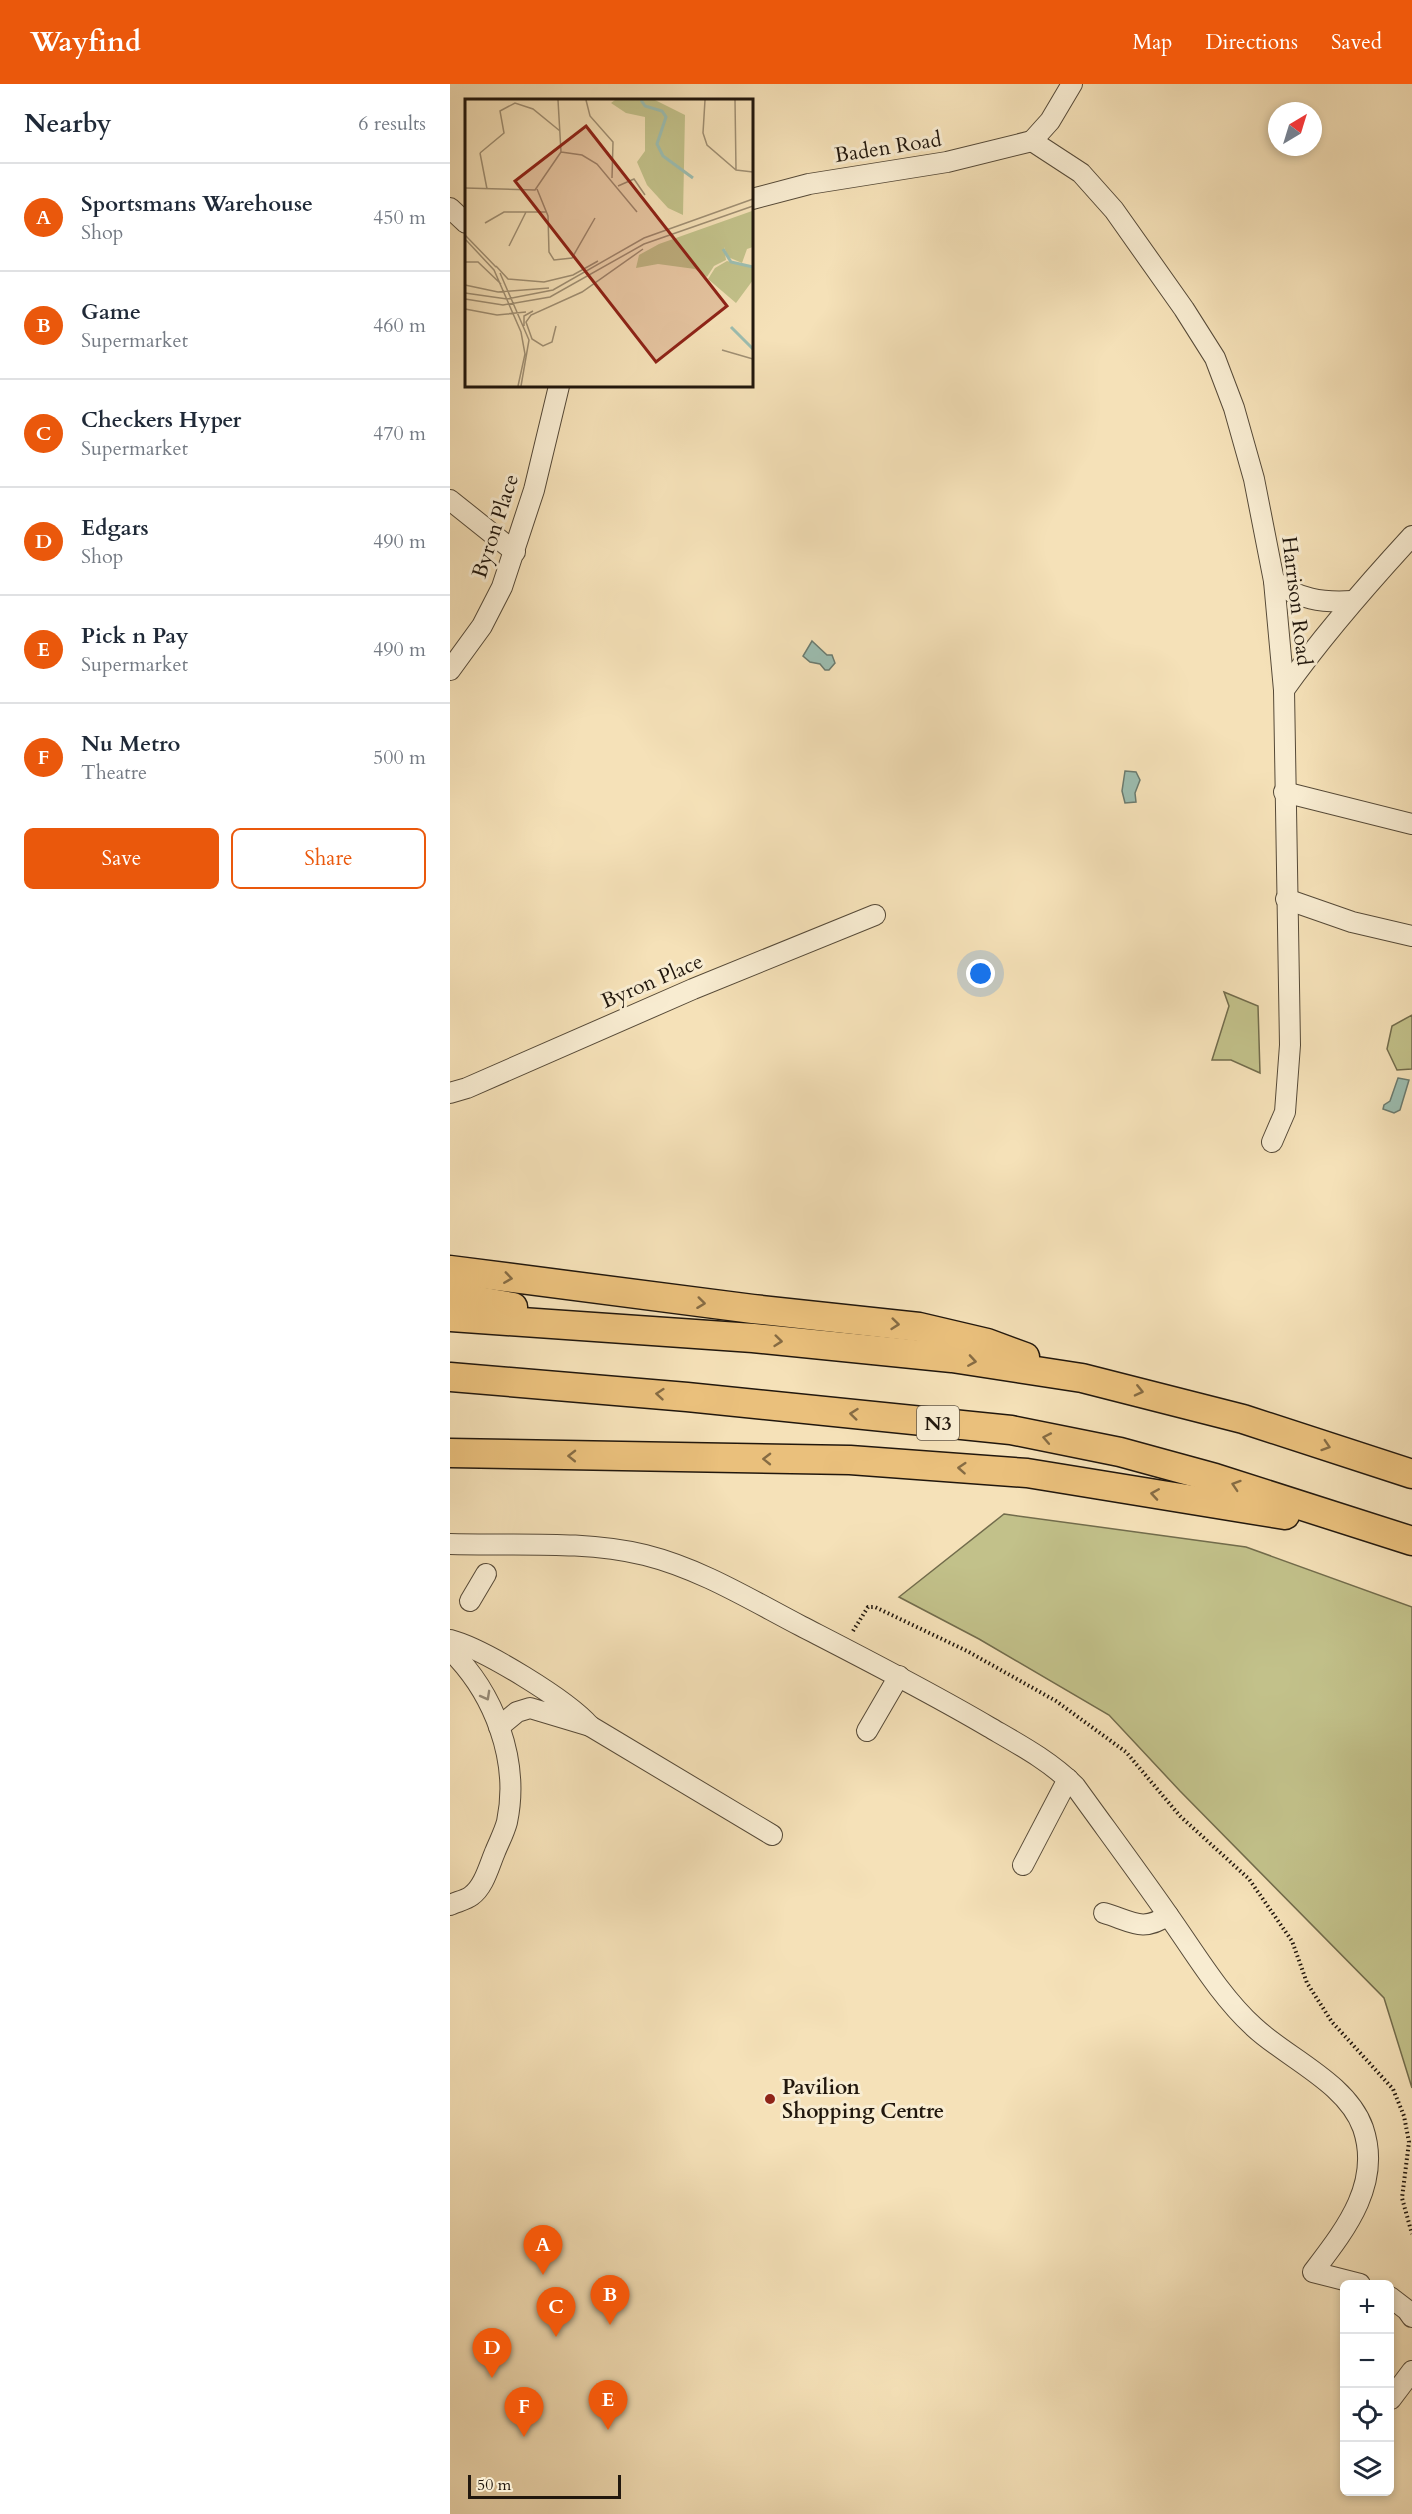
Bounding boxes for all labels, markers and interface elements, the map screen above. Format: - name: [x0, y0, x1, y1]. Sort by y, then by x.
- text: Wayfind: [30, 23, 141, 61]
- text: Map: [1132, 28, 1172, 57]
- text: Directions: [1205, 28, 1298, 57]
- text: Saved: [1331, 28, 1382, 57]
- inset map: [465, 99, 753, 387]
- north arrow: [1268, 102, 1322, 156]
- text: Nearby: [24, 106, 112, 141]
- text: 6 results: [358, 110, 426, 137]
- street label: Baden Road: [833, 125, 944, 170]
- text: Sportsmans Warehouse: [81, 189, 313, 219]
- text: A: [36, 204, 51, 231]
- text: 450 m: [373, 204, 426, 231]
- text: Shop: [81, 219, 123, 246]
- text: Game: [81, 297, 141, 327]
- text: B: [36, 312, 51, 339]
- text: 460 m: [373, 312, 426, 339]
- text: Supermarket: [81, 327, 188, 354]
- text: Checkers Hyper: [81, 405, 241, 435]
- text: C: [36, 420, 51, 447]
- text: 470 m: [373, 420, 426, 447]
- text: Supermarket: [81, 435, 188, 462]
- street label: Byron Place: [465, 470, 526, 582]
- text: Edgars: [81, 513, 149, 543]
- text: D: [35, 528, 52, 555]
- text: 490 m: [373, 528, 426, 555]
- street label: Harrison Road: [1274, 535, 1319, 667]
- text: Shop: [81, 543, 123, 570]
- text: Pick n Pay: [81, 621, 189, 651]
- text: E: [37, 636, 50, 663]
- text: 490 m: [373, 636, 426, 663]
- text: Supermarket: [81, 651, 188, 678]
- text: Nu Metro: [81, 729, 180, 759]
- text: F: [38, 744, 49, 771]
- text: 500 m: [373, 744, 426, 771]
- text: Theatre: [81, 759, 147, 786]
- button: Save: [24, 828, 219, 889]
- button: Share: [231, 828, 426, 889]
- street label: Byron Place: [597, 947, 708, 1016]
- your location: [966, 959, 995, 988]
- one-way arrow: [503, 1271, 513, 1284]
- one-way arrow: [697, 1296, 706, 1308]
- one-way arrow: [891, 1318, 900, 1330]
- one-way arrow: [774, 1334, 783, 1347]
- one-way arrow: [967, 1354, 977, 1367]
- one-way arrow: [1134, 1384, 1144, 1397]
- one-way arrow: [655, 1388, 664, 1401]
- road number: N3: [917, 1406, 959, 1440]
- one-way arrow: [849, 1408, 859, 1421]
- one-way arrow: [1043, 1432, 1053, 1445]
- one-way arrow: [1320, 1439, 1331, 1451]
- one-way arrow: [568, 1450, 577, 1462]
- one-way arrow: [763, 1453, 772, 1465]
- one-way arrow: [958, 1462, 967, 1475]
- one-way arrow: [1231, 1480, 1242, 1492]
- one-way arrow: [1150, 1489, 1160, 1501]
- one-way arrow: [479, 1690, 490, 1701]
- place label: Pavilion Shopping Centre: [782, 2073, 944, 2126]
- marker: Pavilion Shopping Centre: [763, 2092, 777, 2106]
- pin: A: [524, 2226, 562, 2275]
- pin: B: [590, 2276, 630, 2325]
- map controls: [1340, 2280, 1394, 2496]
- button: +: [1340, 2280, 1394, 2334]
- pin: C: [536, 2288, 576, 2337]
- pin: D: [472, 2328, 512, 2378]
- button: −: [1340, 2334, 1394, 2388]
- pin: E: [588, 2380, 628, 2430]
- pin: F: [504, 2388, 544, 2437]
- button: locate: [1340, 2388, 1394, 2442]
- button: layers: [1340, 2442, 1394, 2496]
- scale bar: [468, 2472, 621, 2500]
- text: 50 m: [477, 2474, 511, 2496]

